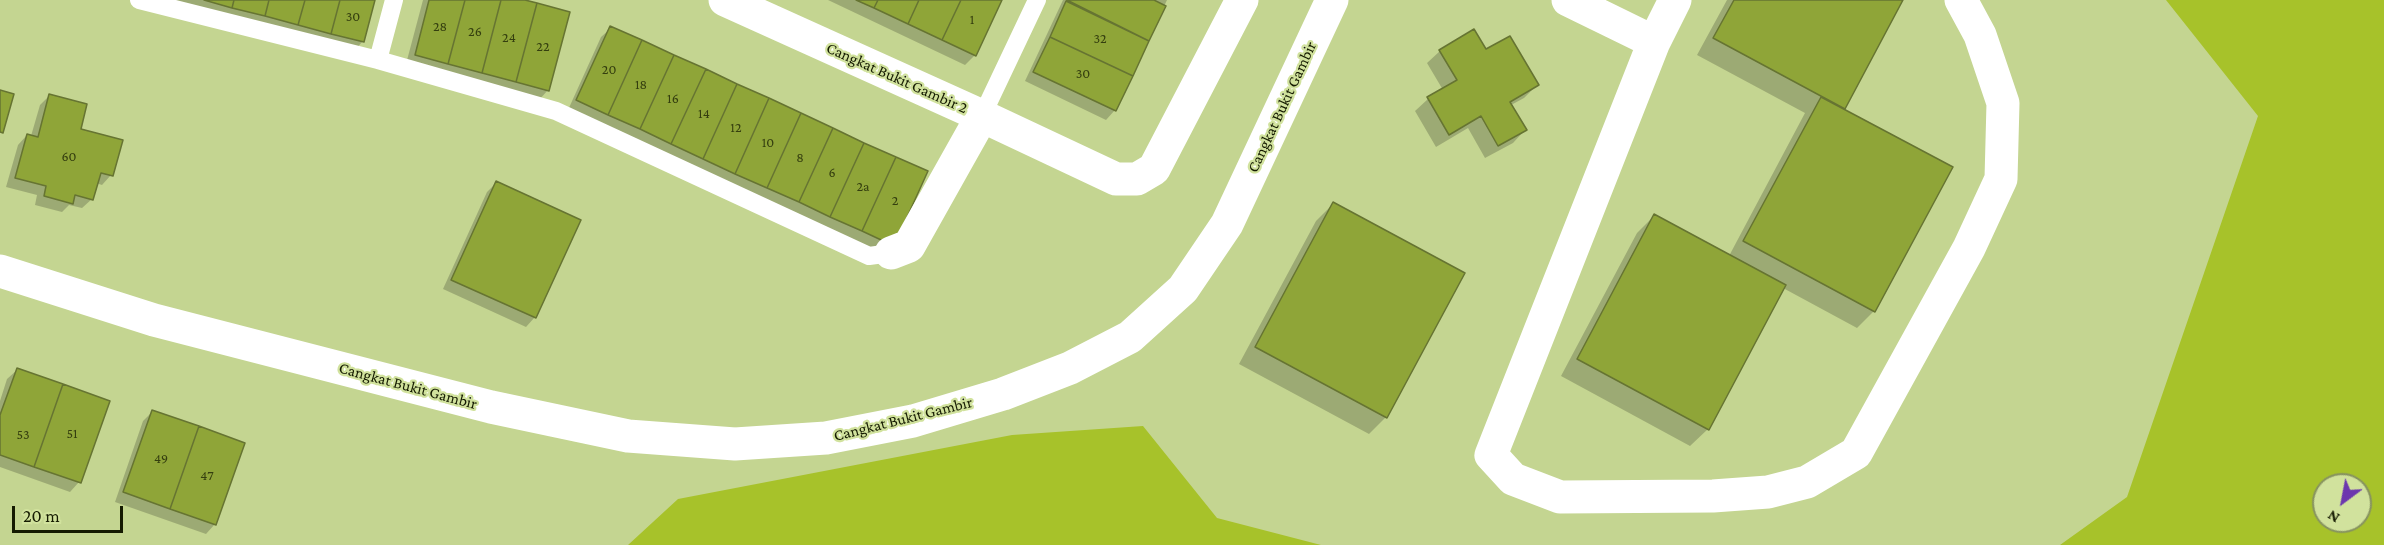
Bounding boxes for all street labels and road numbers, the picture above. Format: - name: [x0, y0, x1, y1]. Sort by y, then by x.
- street label: Cangkat Bukit Gambir 2: [823, 38, 971, 118]
- street label: Cangkat Bukit Gambir: [1243, 39, 1321, 175]
- street label: Cangkat Bukit Gambir: [337, 358, 479, 414]
- street label: Cangkat Bukit Gambir: [832, 392, 974, 446]

